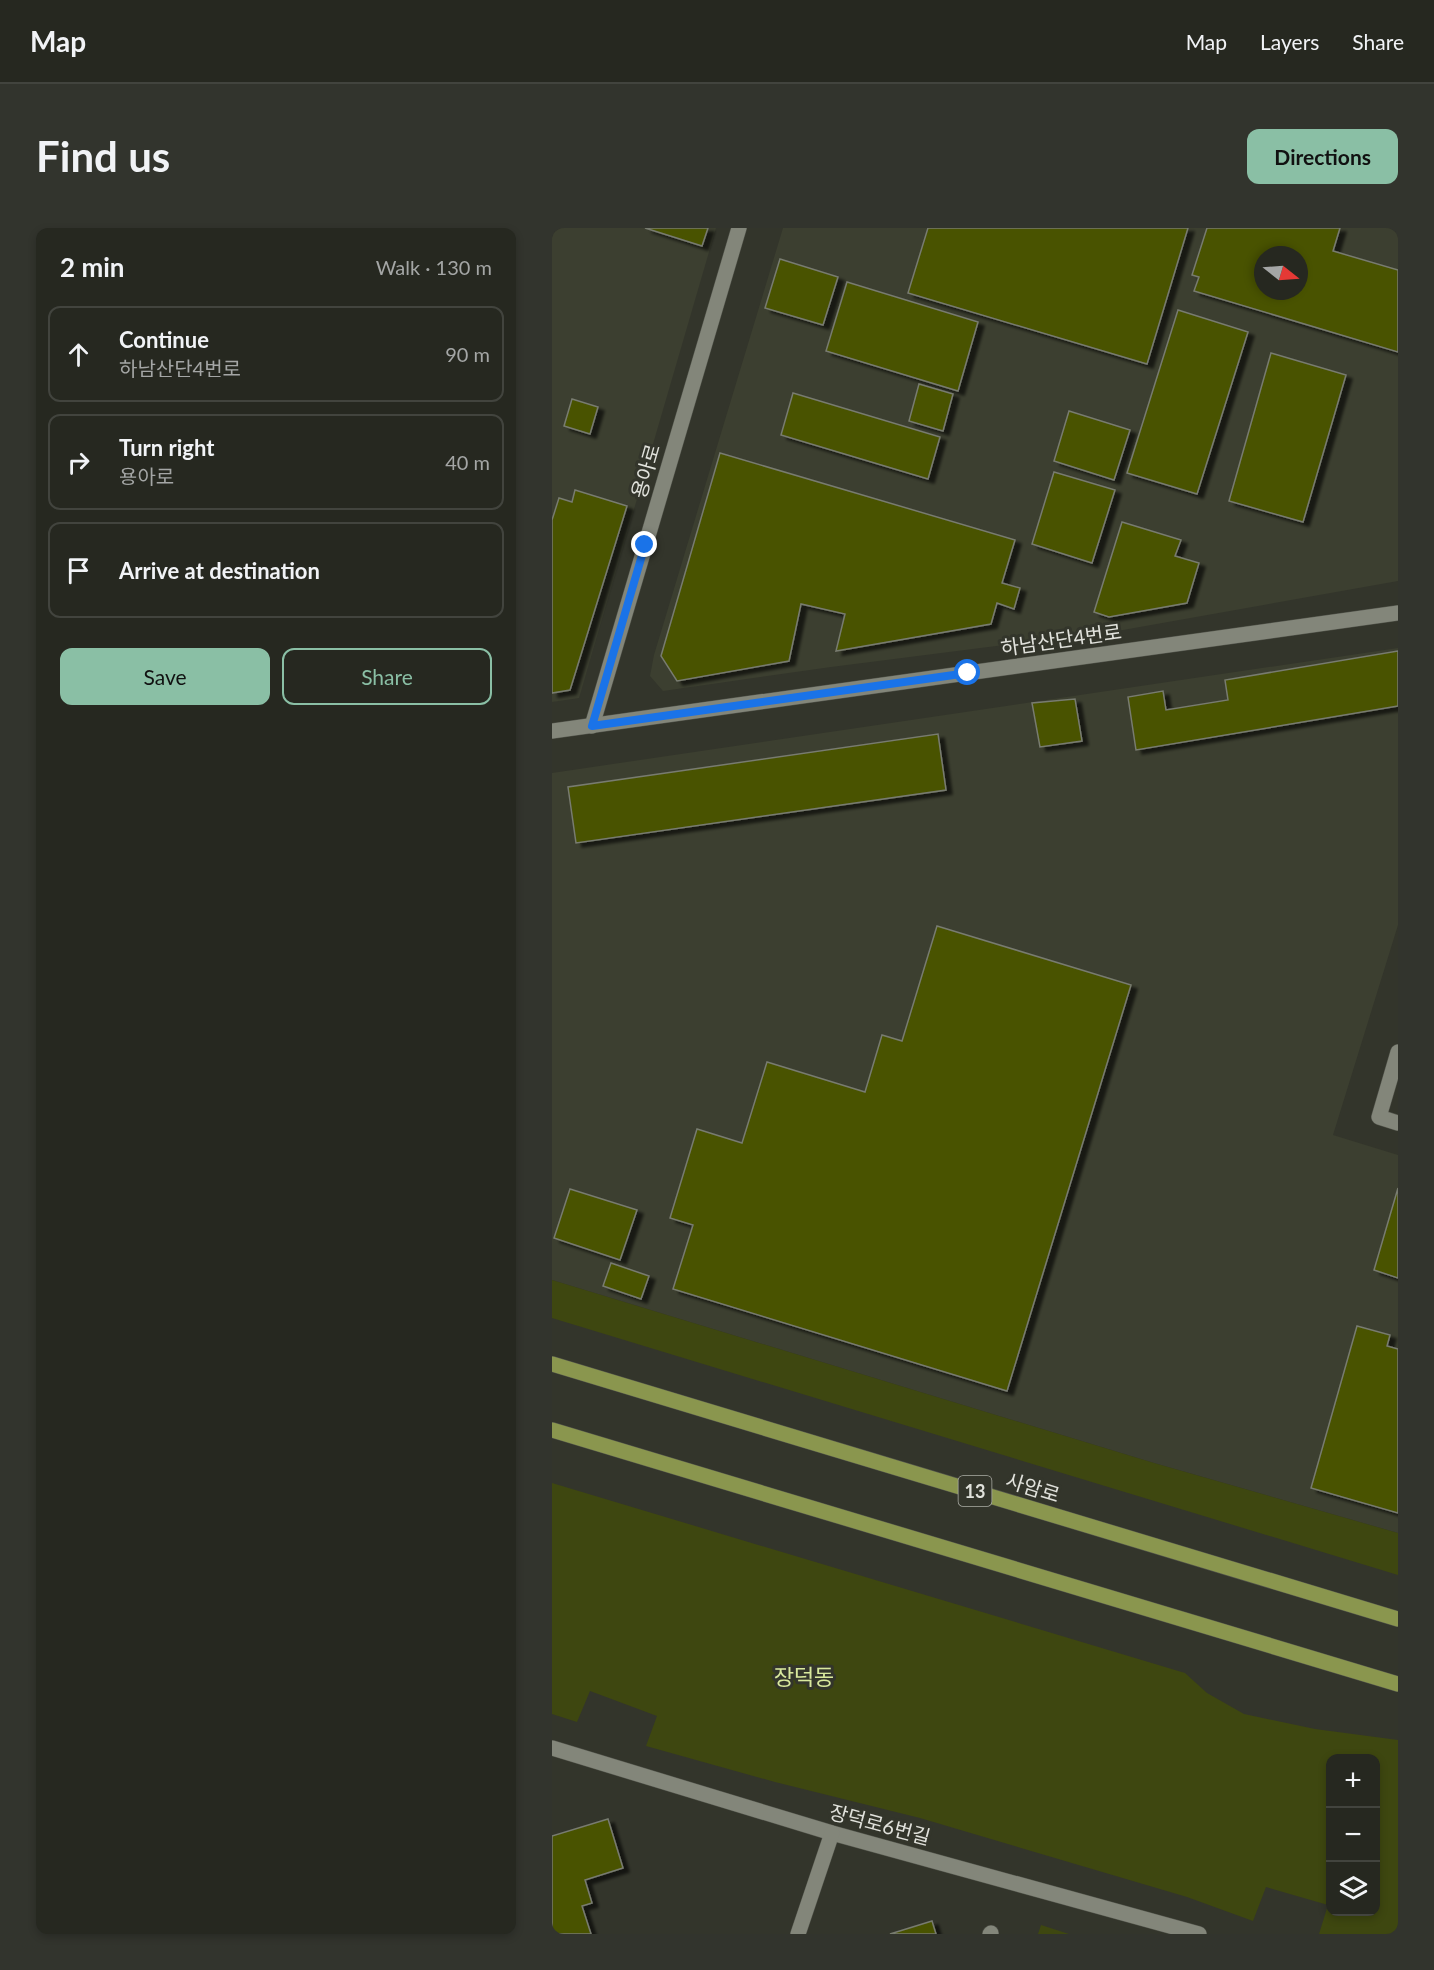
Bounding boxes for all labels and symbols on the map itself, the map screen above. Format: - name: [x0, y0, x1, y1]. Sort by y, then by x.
- north arrow: [1254, 246, 1308, 300]
- street label: 용아로: [626, 441, 664, 501]
- route end: [631, 531, 657, 557]
- street label: 하남산단4번로: [999, 619, 1123, 659]
- route start: [954, 659, 980, 685]
- street label: 사암로: [1003, 1467, 1063, 1507]
- road number: 13: [958, 1476, 992, 1506]
- district label: 장덕동: [774, 1663, 834, 1690]
- street label: 장덕로6번길: [827, 1799, 933, 1849]

